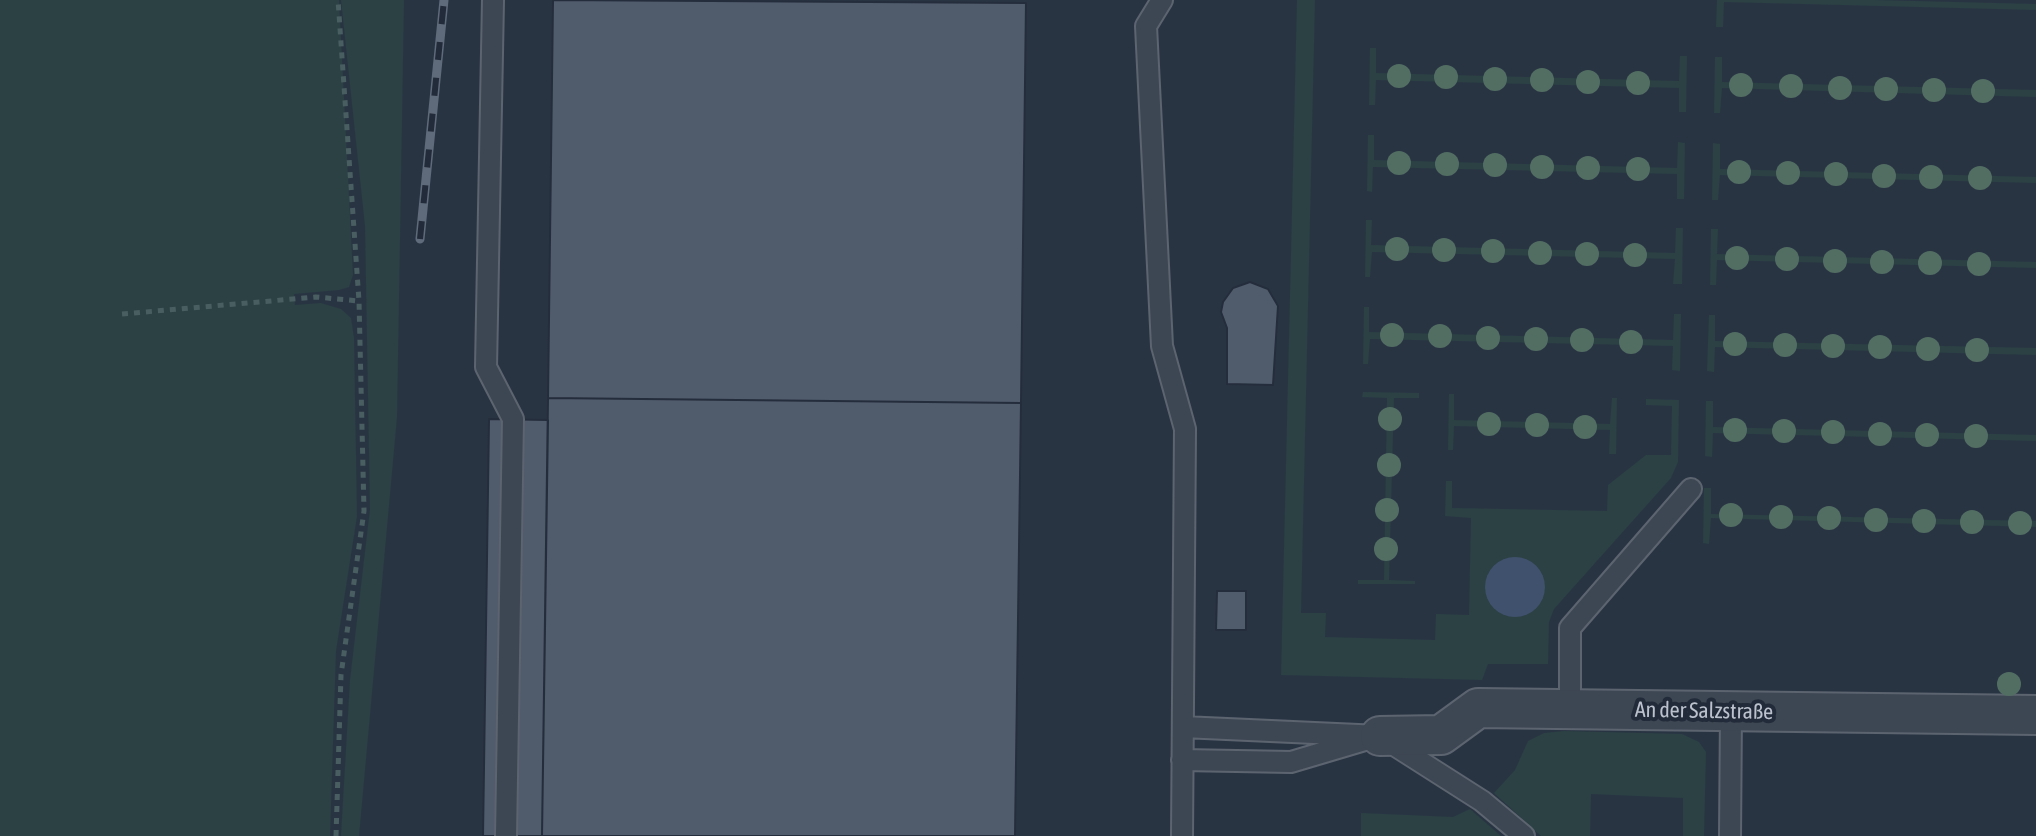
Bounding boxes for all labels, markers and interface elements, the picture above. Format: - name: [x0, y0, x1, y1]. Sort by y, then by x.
- street label: An der Salzstraße: [1635, 697, 1773, 725]

